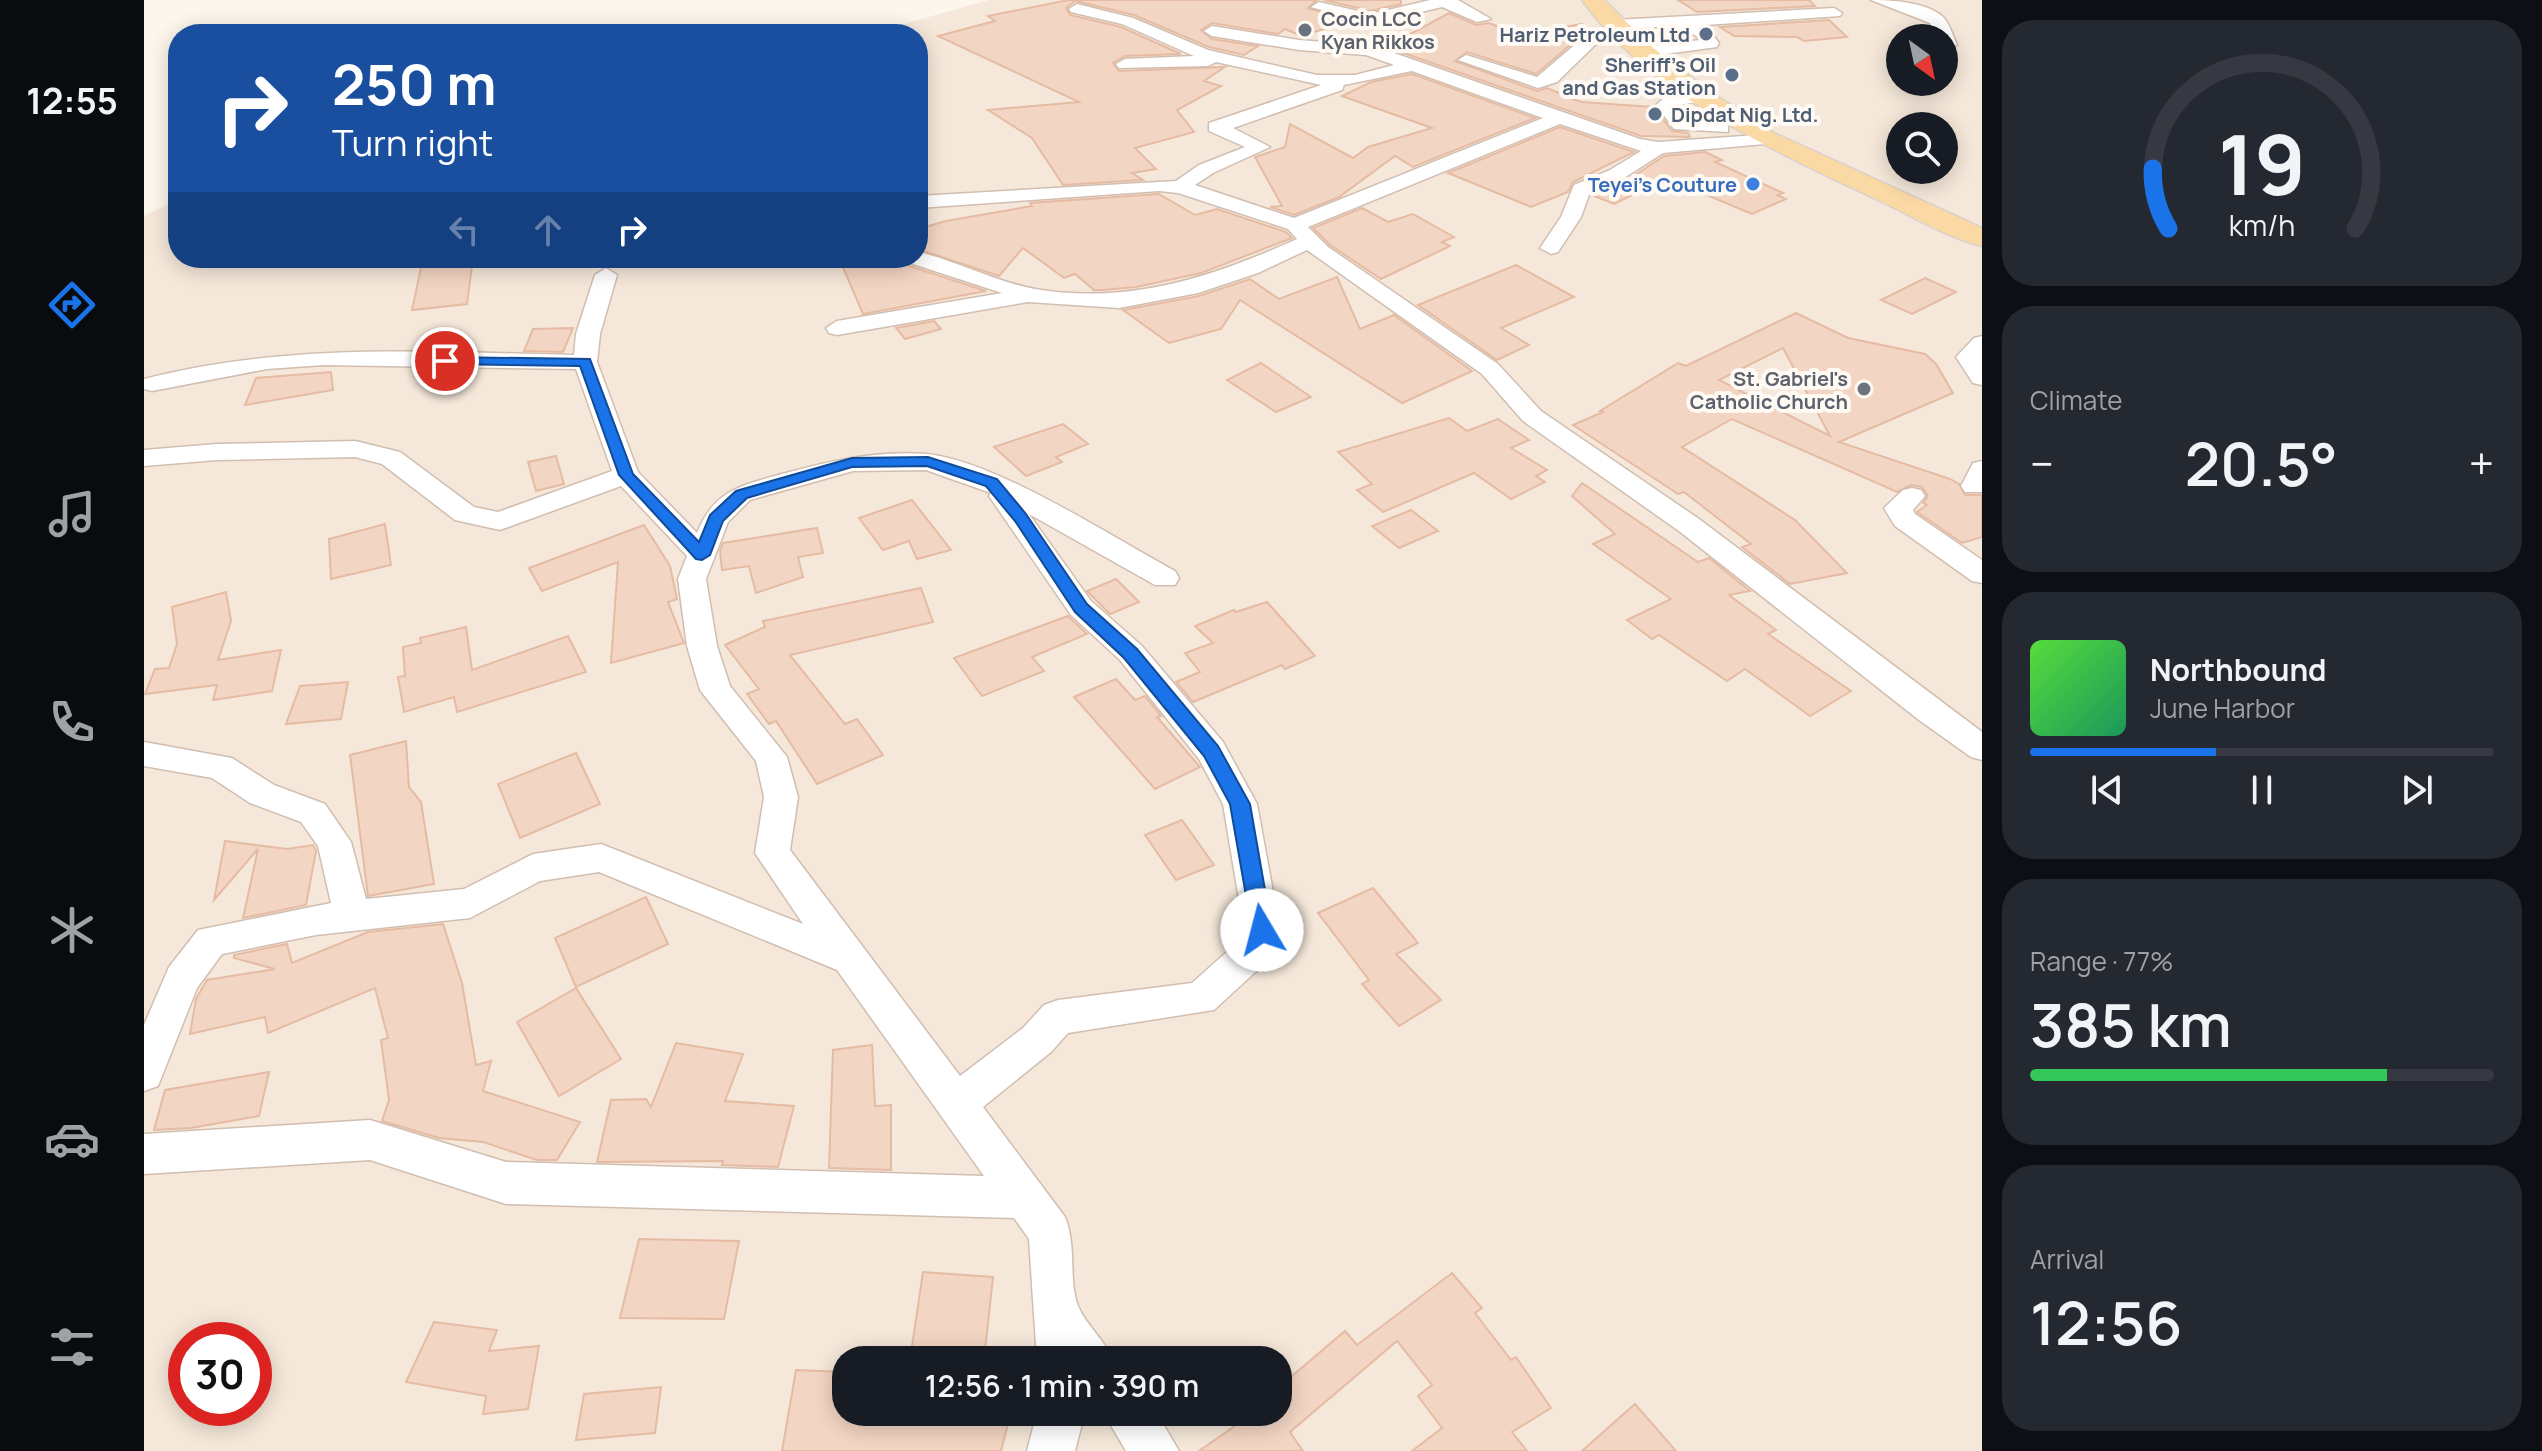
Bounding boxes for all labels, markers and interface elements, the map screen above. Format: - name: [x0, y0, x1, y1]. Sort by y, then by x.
- place label: Cocin LCC Kyan Rikkos: [1321, 5, 1435, 55]
- marker: Cocin LCC Kyan Rikkos: [1296, 21, 1314, 39]
- place label: Hariz Petroleum Ltd: [1500, 21, 1690, 48]
- north arrow: [1886, 24, 1958, 96]
- map controls: [1886, 24, 1958, 184]
- marker: Hariz Petroleum Ltd: [1697, 25, 1715, 43]
- text: 250 m: [332, 45, 497, 122]
- place label: Sheriff's Oil and Gas Station: [1562, 51, 1716, 101]
- icon: right: [200, 56, 304, 160]
- marker: Sheriff's Oil and Gas Station: [1723, 66, 1741, 84]
- text: 12:55: [26, 76, 118, 125]
- place label: Dipdat Nig. Ltd.: [1671, 101, 1819, 128]
- marker: Dipdat Nig. Ltd.: [1646, 105, 1664, 123]
- text: 19: [2218, 106, 2306, 220]
- button: search: [1886, 112, 1958, 184]
- text: Turn right: [332, 118, 493, 167]
- place label: Teyei's Couture: [1588, 171, 1737, 198]
- marker: Teyei's Couture: [1744, 175, 1762, 193]
- text: km/h: [2229, 206, 2295, 245]
- icon: left: [442, 208, 486, 252]
- icon: ahead: [526, 208, 570, 252]
- icon: right: [610, 208, 654, 252]
- icon: directions: [44, 277, 100, 333]
- pin: [411, 327, 479, 395]
- icon: arrive: [423, 339, 467, 383]
- place label: St. Gabriel's Catholic Church: [1690, 365, 1848, 415]
- marker: St. Gabriel's Catholic Church: [1855, 380, 1873, 398]
- text: Climate: [2030, 382, 2122, 418]
- text: 20.5°: [2185, 422, 2338, 504]
- text: −: [2030, 433, 2054, 493]
- text: +: [2469, 433, 2494, 493]
- icon: music: [44, 486, 100, 542]
- text: Northbound: [2150, 649, 2327, 690]
- text: June Harbor: [2150, 690, 2295, 726]
- icon: phone: [44, 694, 100, 750]
- icon: previous: [2085, 768, 2129, 812]
- icon: pause: [2240, 768, 2284, 812]
- icon: next: [2395, 768, 2439, 812]
- position arrow: [1220, 888, 1304, 972]
- icon: climate: [44, 902, 100, 958]
- text: Range · 77%: [2030, 943, 2173, 979]
- text: 385 km: [2030, 983, 2232, 1065]
- icon: car: [44, 1111, 100, 1167]
- text: Arrival: [2030, 1241, 2104, 1277]
- text: 12:56: [2030, 1281, 2183, 1363]
- icon: filters: [44, 1319, 100, 1375]
- speed limit sign: 30: [168, 1322, 272, 1426]
- text: 12:56 · 1 min · 390 m: [925, 1365, 1199, 1406]

